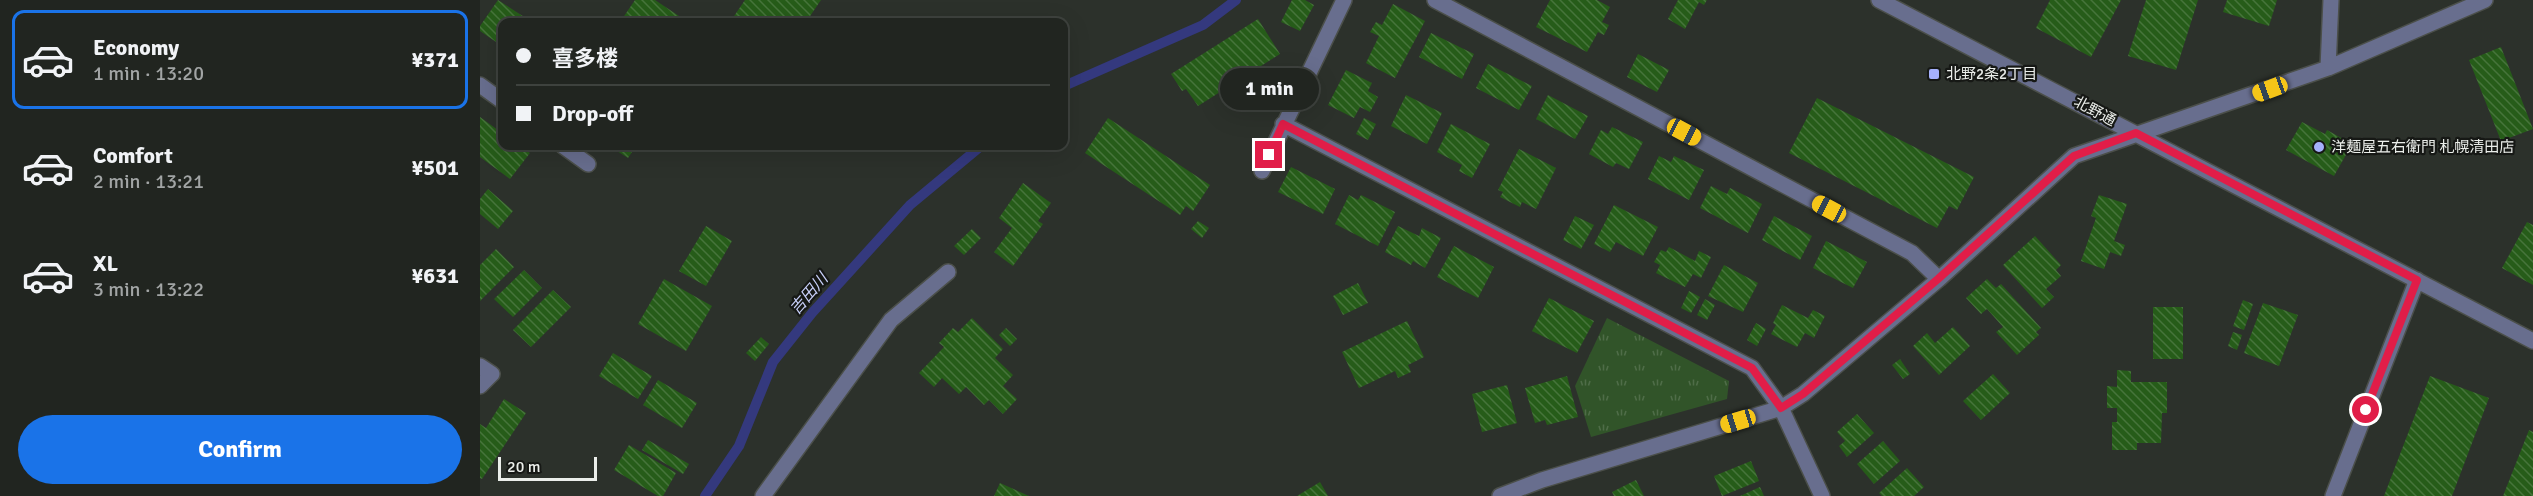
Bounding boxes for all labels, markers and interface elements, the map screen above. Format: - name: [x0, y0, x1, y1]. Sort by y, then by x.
- icon: car: [21, 33, 75, 87]
- text: Economy: [93, 34, 179, 61]
- text: 喜多楼: [552, 45, 618, 72]
- text: ¥371: [411, 46, 459, 73]
- text: 1 min · 13:20: [93, 61, 204, 86]
- place label: 北野2条2丁目: [1946, 65, 2037, 83]
- marker: 北野2条2丁目: [1927, 67, 1941, 81]
- callout: 1 min: [1220, 68, 1318, 110]
- car: [2250, 74, 2290, 104]
- text: 1 min: [1245, 76, 1294, 101]
- street label: 北野通: [2071, 92, 2119, 130]
- text: Drop-off: [552, 100, 633, 127]
- car: [1664, 116, 1704, 148]
- place label: 洋麺屋五右衛門 札幌清田店: [2331, 138, 2514, 156]
- marker: 洋麺屋五右衛門 札幌清田店: [2312, 140, 2326, 154]
- icon: car: [21, 141, 75, 195]
- route end: [1255, 141, 1282, 168]
- text: Comfort: [93, 142, 173, 169]
- text: ¥501: [411, 154, 459, 181]
- text: 2 min · 13:21: [93, 169, 204, 194]
- car: [1809, 193, 1849, 225]
- icon: car: [21, 249, 75, 303]
- text: XL: [93, 250, 118, 277]
- text: ¥631: [411, 262, 459, 289]
- water label: 吉田川: [786, 268, 834, 319]
- text: 3 min · 13:22: [93, 277, 204, 302]
- route start: [2352, 396, 2379, 423]
- car: [1718, 407, 1758, 435]
- button: Confirm: [18, 415, 462, 484]
- scale bar: [498, 454, 597, 482]
- text: 20 m: [507, 457, 541, 477]

